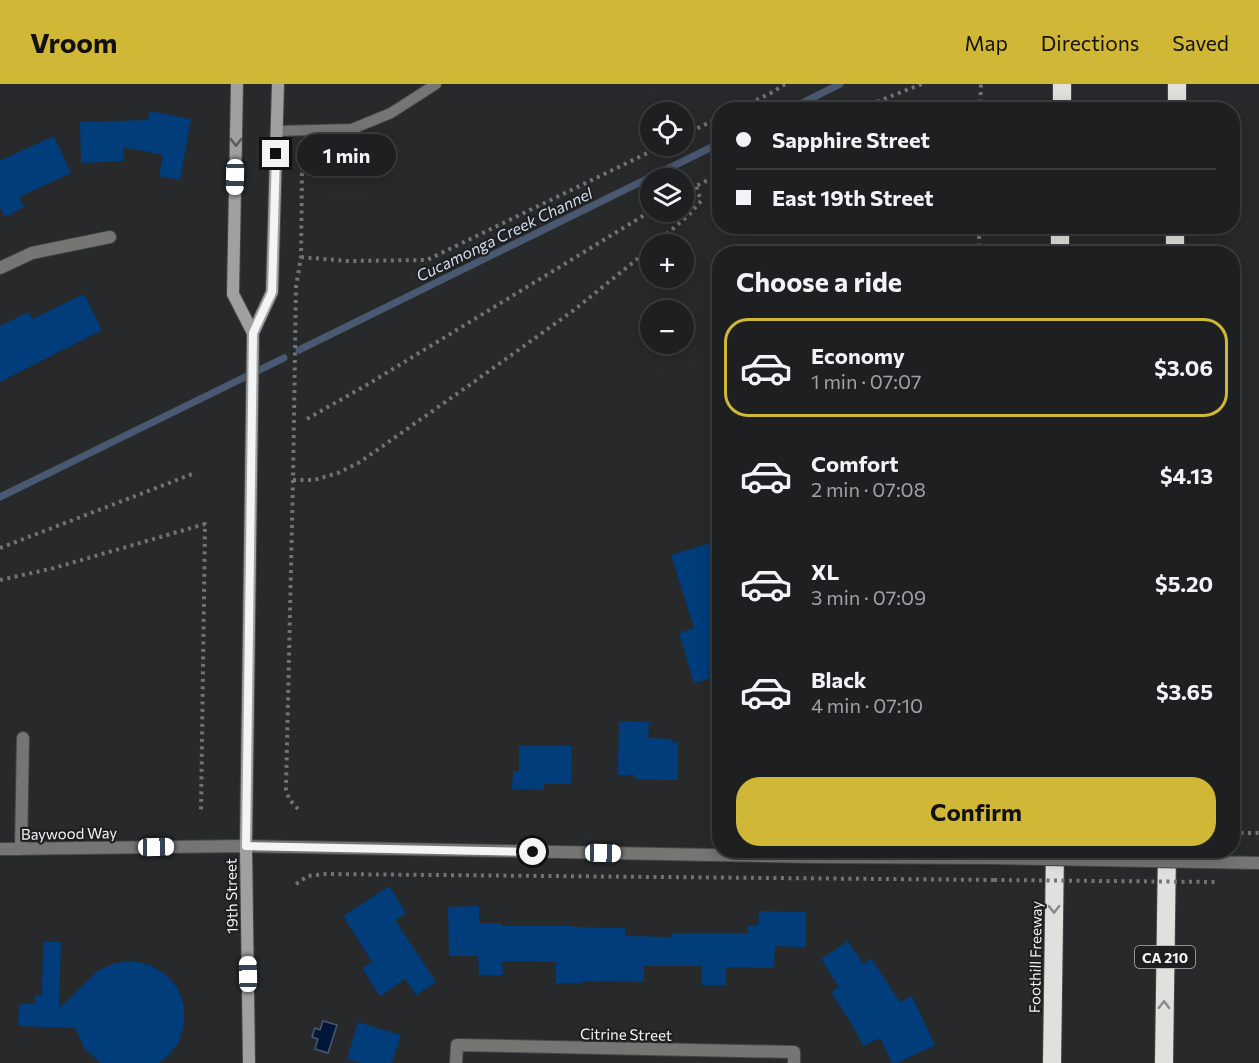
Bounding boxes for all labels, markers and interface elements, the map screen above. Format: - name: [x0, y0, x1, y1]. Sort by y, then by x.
- text: Vroom: [30, 25, 118, 59]
- text: Map: [965, 30, 1008, 55]
- text: Directions: [1041, 30, 1139, 55]
- text: Saved: [1172, 30, 1229, 55]
- map controls: [640, 102, 694, 354]
- button: locate: [640, 102, 694, 156]
- text: Sapphire Street: [772, 126, 930, 153]
- callout: 1 min: [297, 133, 396, 175]
- one-way arrow: [230, 138, 242, 147]
- route end: [262, 140, 289, 167]
- text: 1 min: [323, 143, 370, 167]
- car: [226, 159, 244, 195]
- button: layers: [640, 168, 694, 222]
- water label: Cucamonga Creek Channel: [413, 183, 596, 285]
- text: East 19th Street: [772, 184, 934, 211]
- button: +: [640, 234, 694, 288]
- text: Choose a ride: [736, 265, 902, 298]
- button: −: [640, 300, 694, 354]
- icon: car: [739, 341, 793, 395]
- text: Economy: [811, 342, 905, 369]
- text: $3.06: [1154, 354, 1213, 381]
- text: 1 min · 07:07: [811, 369, 922, 393]
- icon: car: [739, 449, 793, 503]
- text: Comfort: [811, 450, 899, 477]
- text: $4.13: [1160, 462, 1213, 489]
- text: 2 min · 07:08: [811, 477, 926, 501]
- icon: car: [739, 557, 793, 611]
- text: XL: [811, 558, 839, 585]
- text: $5.20: [1155, 570, 1213, 597]
- text: 3 min · 07:09: [811, 585, 926, 609]
- icon: car: [739, 665, 793, 719]
- text: Black: [811, 666, 866, 693]
- text: $3.65: [1156, 678, 1213, 705]
- text: 4 min · 07:10: [811, 693, 923, 717]
- button: Confirm: [736, 777, 1216, 846]
- street label: Baywood Way: [21, 823, 118, 843]
- car: [138, 838, 174, 856]
- route start: [519, 838, 546, 865]
- car: [585, 844, 621, 862]
- street label: 19th Street: [221, 858, 241, 934]
- street label: Foothill Freeway: [1025, 901, 1045, 1013]
- one-way arrow: [1048, 904, 1060, 913]
- road number: CA 210: [1135, 946, 1195, 968]
- car: [239, 956, 257, 992]
- one-way arrow: [1158, 1000, 1171, 1009]
- street label: Citrine Street: [580, 1024, 672, 1044]

